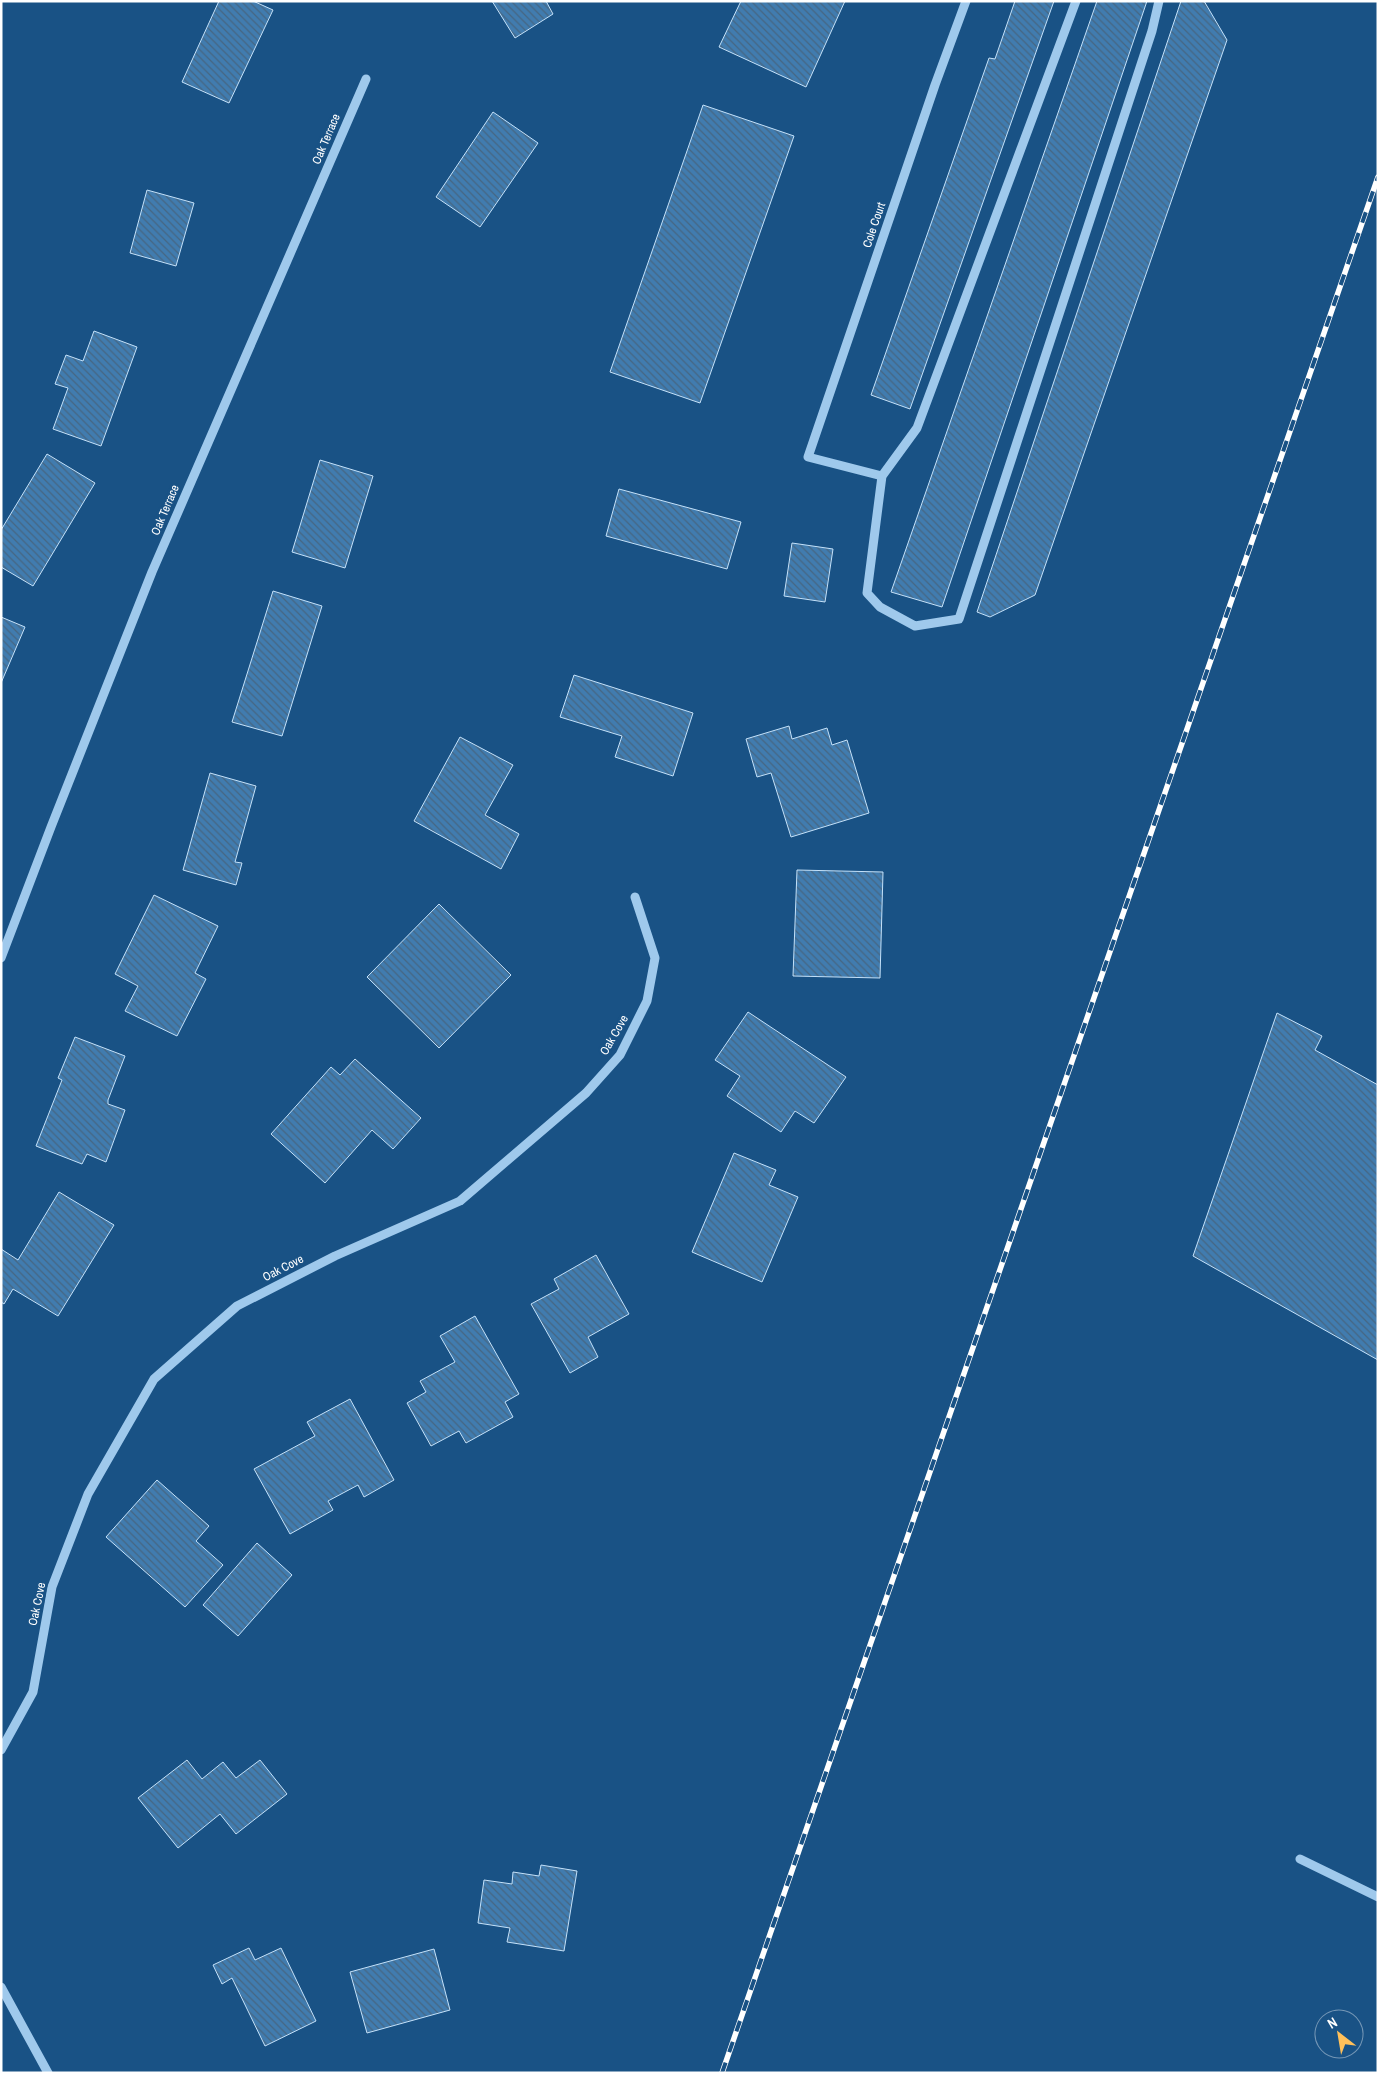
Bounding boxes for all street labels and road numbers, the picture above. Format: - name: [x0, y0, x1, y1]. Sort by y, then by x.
- street label: Oak Terrace: [308, 111, 344, 167]
- street label: Cole Court: [859, 200, 889, 250]
- street label: Oak Terrace: [147, 482, 183, 538]
- street label: Oak Cove: [596, 1012, 632, 1058]
- street label: Oak Cove: [260, 1251, 306, 1285]
- street label: Oak Cove: [25, 1581, 49, 1627]

